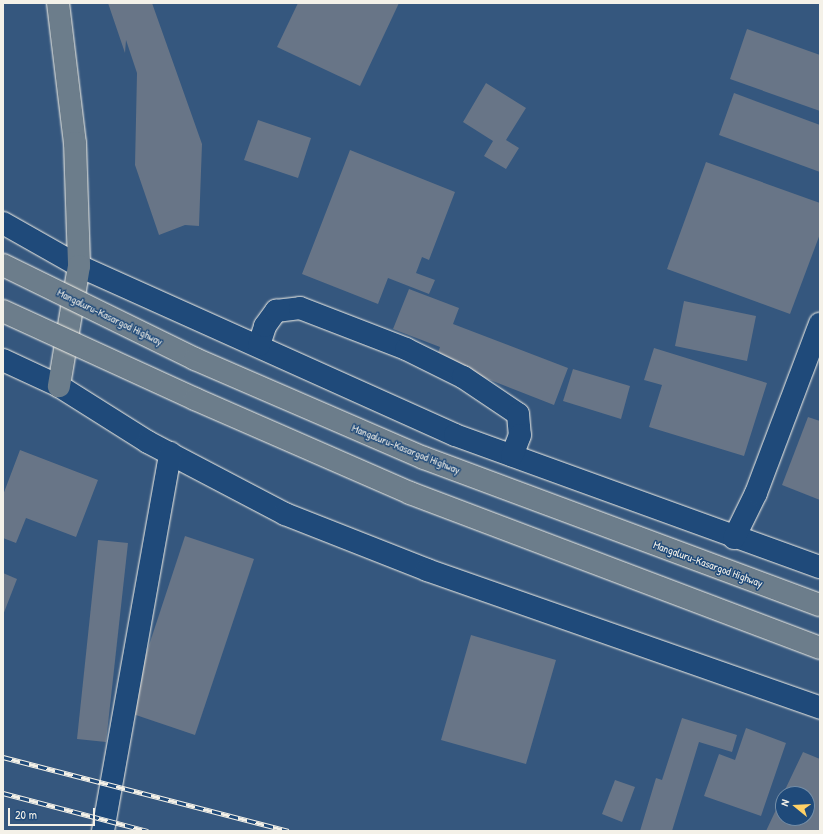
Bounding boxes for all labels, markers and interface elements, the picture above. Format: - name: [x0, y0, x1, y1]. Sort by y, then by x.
- street label: Mangaluru-Kasargod Highway: [55, 286, 165, 348]
- street label: Mangaluru-Kasargod Highway: [350, 421, 462, 477]
- street label: Mangaluru-Kasargod Highway: [651, 538, 765, 590]
- north arrow: [775, 786, 815, 826]
- text: N: [777, 798, 792, 808]
- scale bar: [10, 800, 97, 826]
- text: 20 m: [15, 806, 37, 823]

